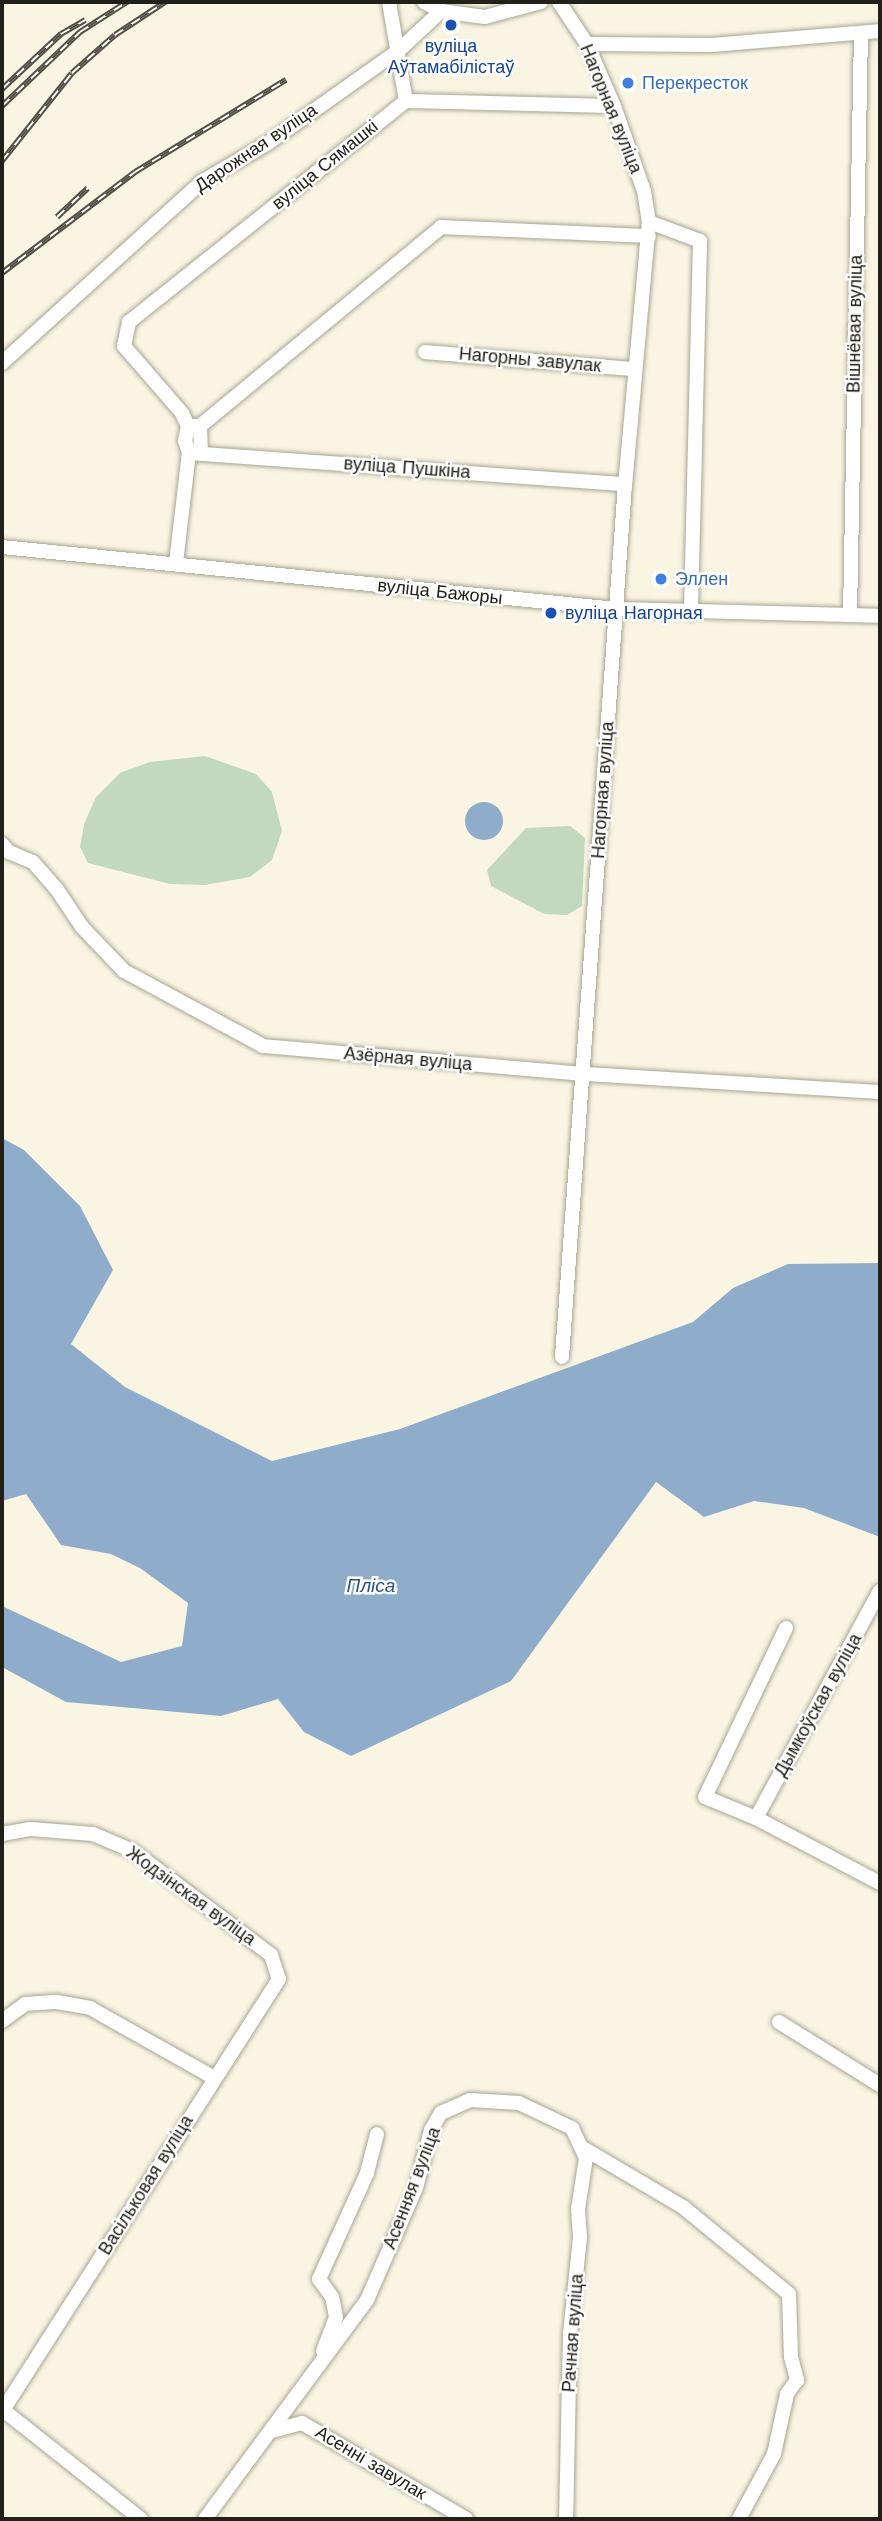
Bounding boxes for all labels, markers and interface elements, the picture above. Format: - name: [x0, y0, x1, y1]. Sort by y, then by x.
- marker: вуліца Аўтамабілістаў: [443, 17, 459, 33]
- place label: вуліца Аўтамабілістаў: [388, 36, 514, 78]
- street label: Нагорная вуліца: [575, 41, 647, 177]
- place label: Перекресток: [642, 72, 748, 94]
- marker: Перекресток: [620, 75, 636, 91]
- street label: Дарожная вуліца: [191, 99, 321, 197]
- street label: вуліца Сямашкі: [268, 116, 382, 214]
- street label: Вішнёвая вуліца: [843, 255, 867, 393]
- street label: Нагорны завулак: [458, 343, 602, 377]
- street label: вуліца Пушкіна: [343, 453, 471, 483]
- place label: Эллен: [675, 568, 728, 590]
- marker: Эллен: [653, 571, 669, 587]
- street label: вуліца Бажоры: [376, 575, 504, 609]
- place label: вуліца Нагорная: [565, 602, 703, 624]
- marker: вуліца Нагорная: [543, 605, 559, 621]
- street label: Нагорная вуліца: [587, 721, 619, 859]
- street label: Азёрная вуліца: [343, 1043, 473, 1075]
- water label: Пліса: [347, 1575, 395, 1597]
- street label: Дымкоўская вуліца: [770, 1630, 866, 1780]
- street label: Жодзінская вуліца: [122, 1842, 260, 1950]
- street label: Васільковая вуліца: [94, 2111, 198, 2259]
- street label: Асенняя вуліца: [379, 2124, 445, 2252]
- street label: Рачная вуліца: [558, 2273, 588, 2393]
- street label: Асенні завулак: [312, 2421, 430, 2505]

